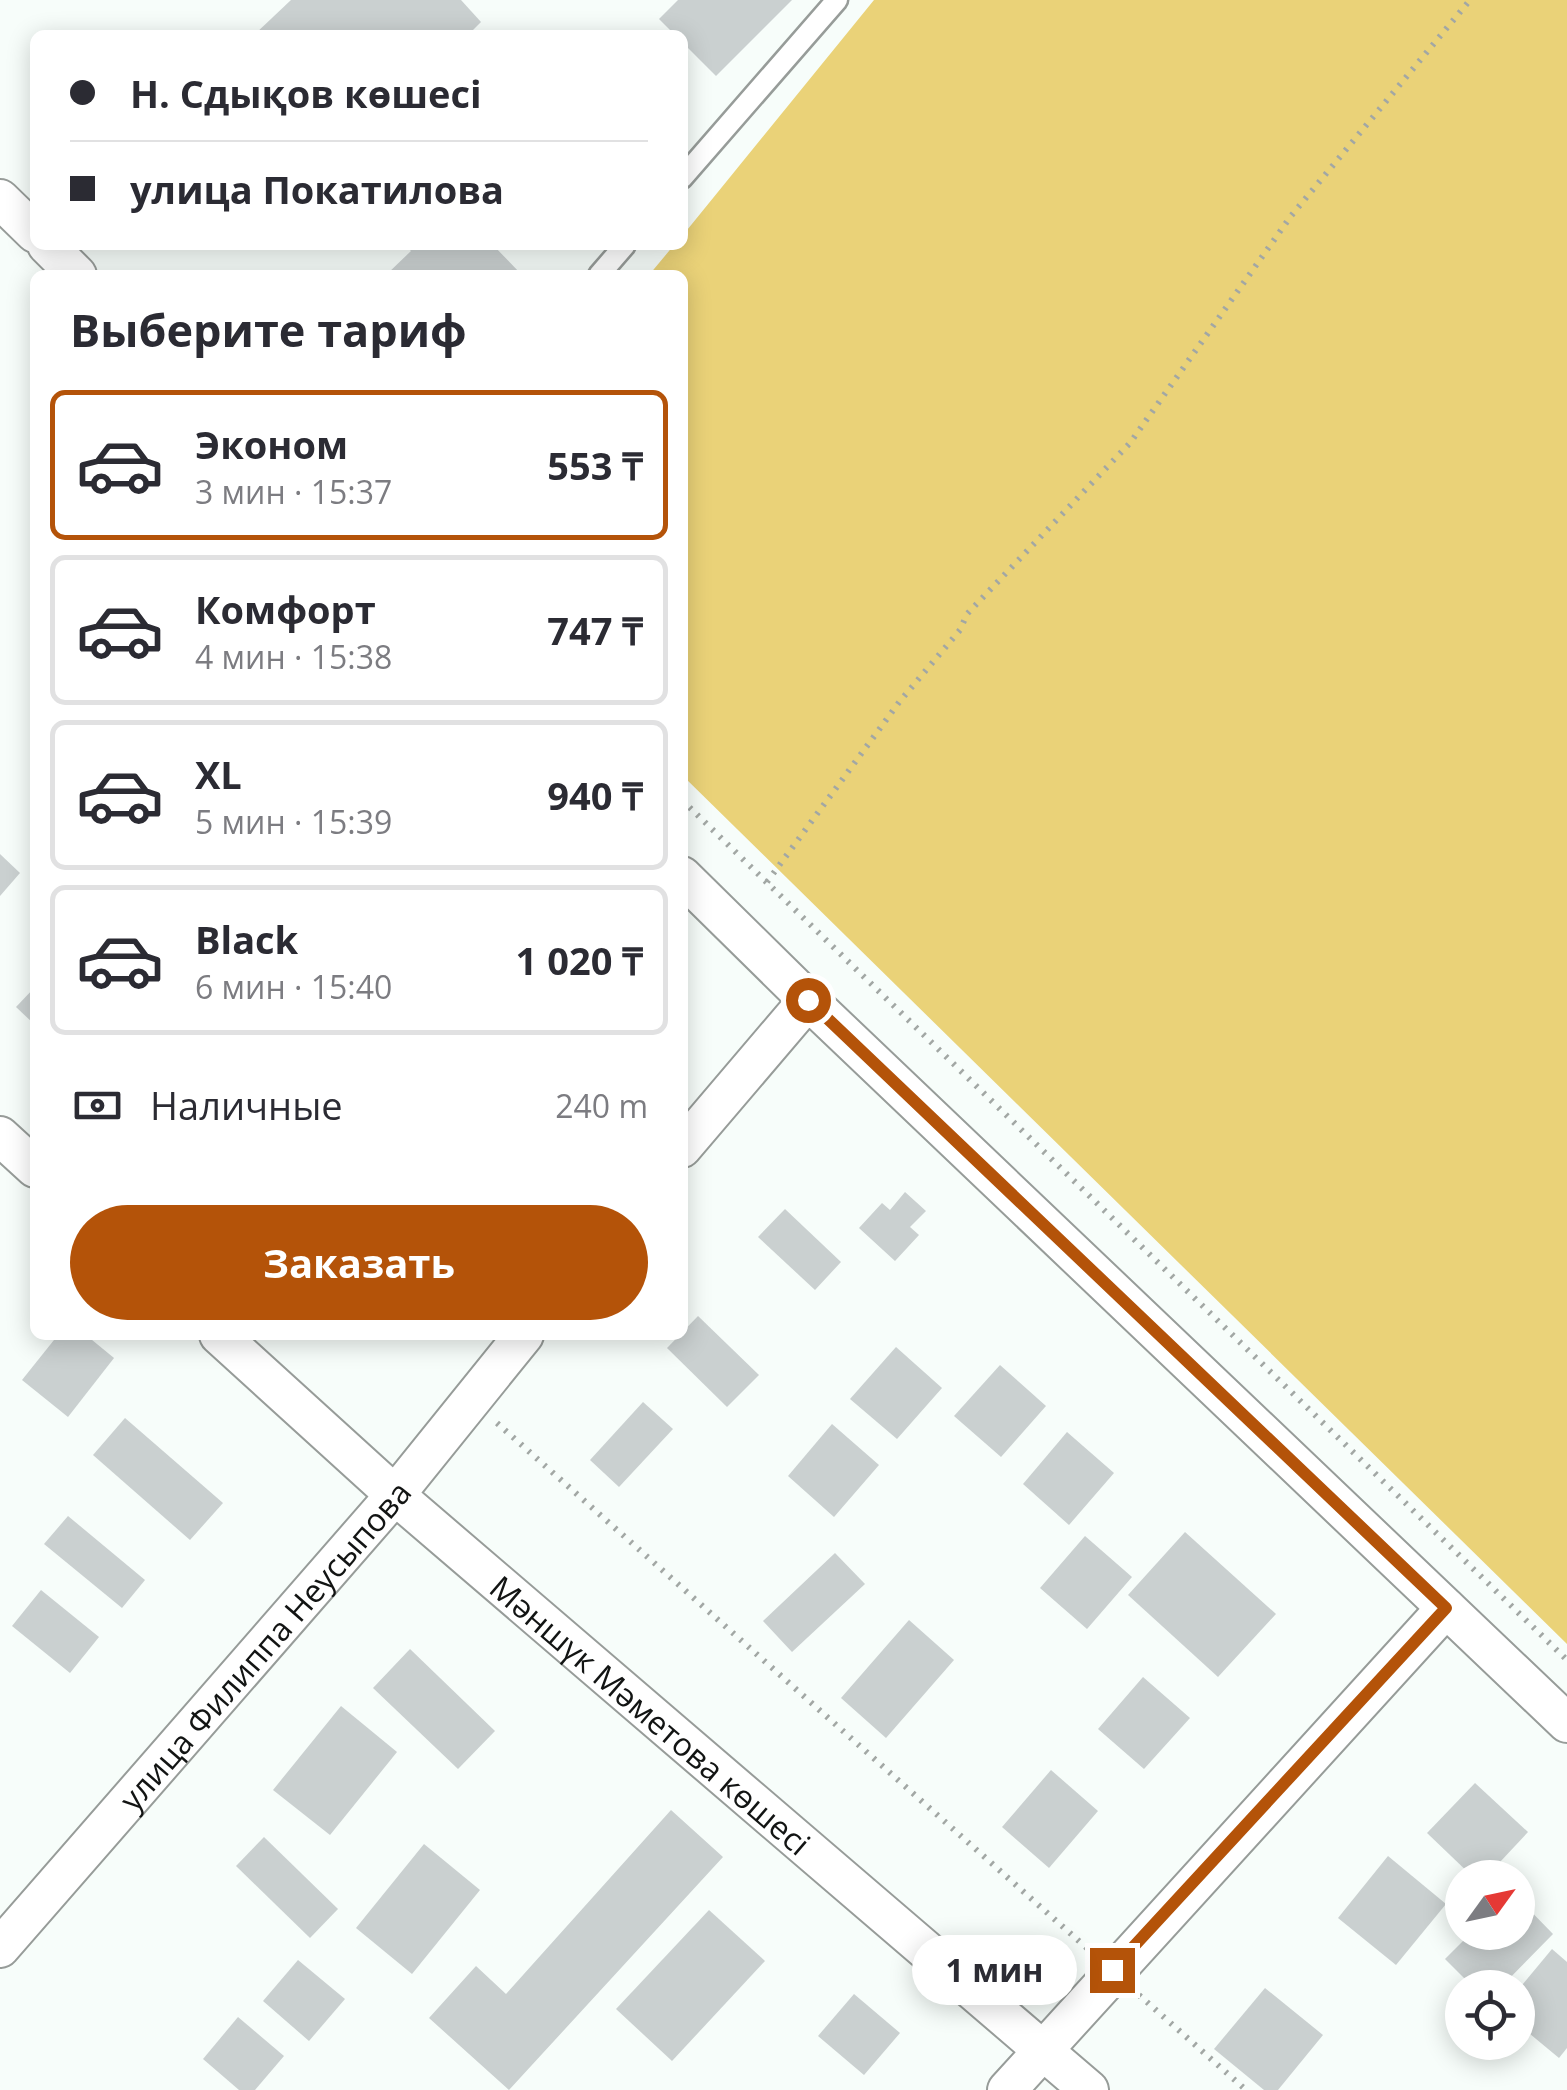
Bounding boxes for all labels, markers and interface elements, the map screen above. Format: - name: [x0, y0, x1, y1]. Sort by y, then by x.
- text: Н. Сдықов көшесі: [130, 67, 482, 119]
- text: улица Покатилова: [130, 163, 504, 215]
- text: Выберите тариф: [70, 299, 467, 360]
- text: Эконом: [195, 418, 348, 470]
- icon: car: [75, 420, 165, 510]
- text: 553 ₸: [547, 439, 643, 491]
- text: 3 мин · 15:37: [195, 470, 392, 513]
- text: Комфорт: [195, 583, 376, 635]
- icon: car: [75, 585, 165, 675]
- text: 747 ₸: [547, 604, 643, 656]
- text: 4 мин · 15:38: [195, 635, 392, 678]
- text: XL: [195, 748, 242, 800]
- icon: car: [75, 750, 165, 840]
- text: 940 ₸: [547, 769, 643, 821]
- text: 5 мин · 15:39: [195, 800, 392, 843]
- text: Black: [195, 913, 298, 965]
- icon: car: [75, 915, 165, 1005]
- text: 1 020 ₸: [516, 934, 643, 986]
- text: 6 мин · 15:40: [195, 965, 392, 1008]
- route start: [786, 978, 831, 1023]
- icon: cash: [70, 1078, 125, 1133]
- text: Наличные: [150, 1079, 343, 1131]
- text: 240 m: [555, 1084, 648, 1127]
- button: Заказать: [70, 1205, 648, 1320]
- street label: улица Филиппа Неусыпова: [109, 1471, 420, 1819]
- street label: Мәншүк Мәметова көшесі: [482, 1565, 820, 1864]
- north arrow: [1445, 1860, 1535, 1950]
- map controls: [1445, 1860, 1535, 2060]
- callout: 1 мин: [912, 1935, 1077, 2005]
- text: 1 мин: [946, 1948, 1043, 1991]
- route end: [1090, 1948, 1135, 1993]
- button: locate: [1445, 1970, 1535, 2060]

